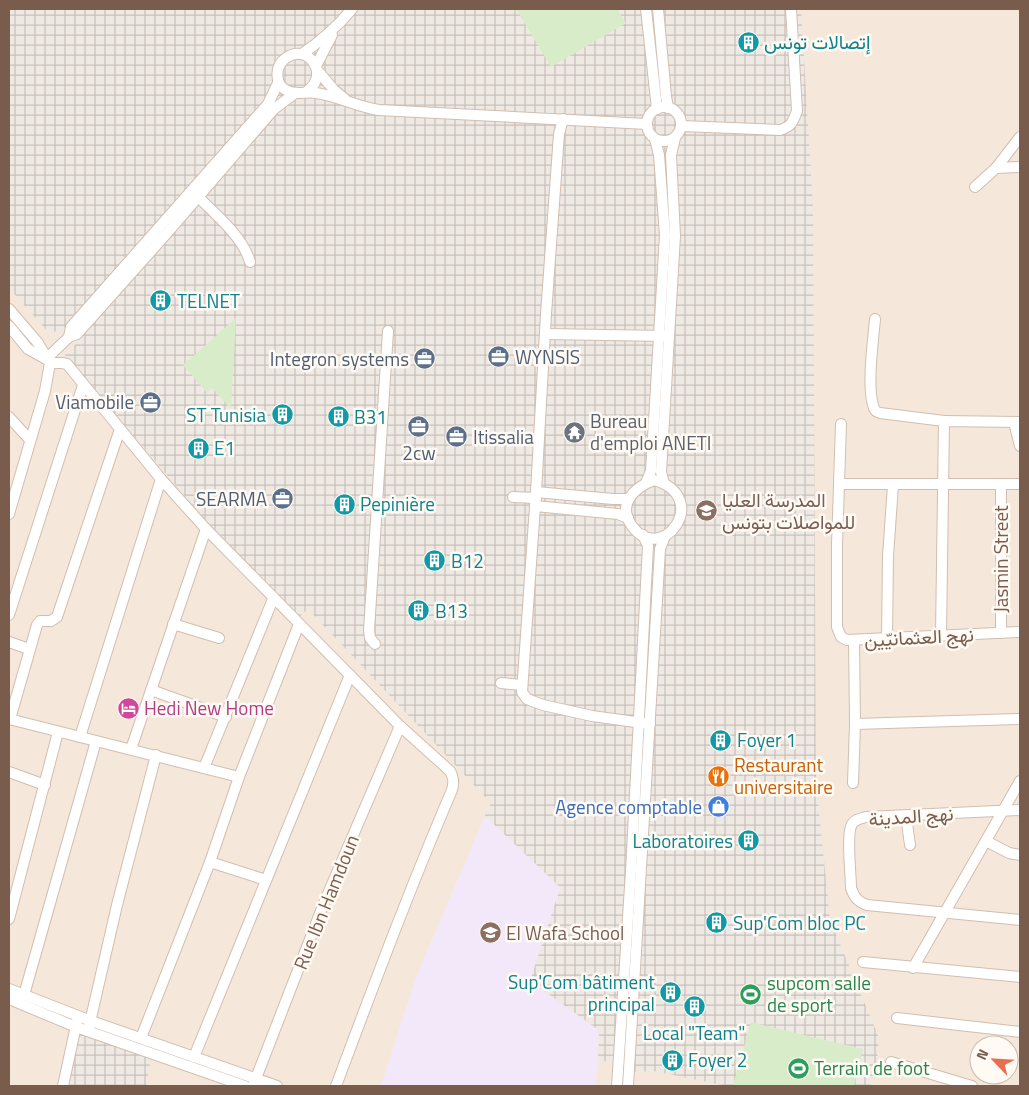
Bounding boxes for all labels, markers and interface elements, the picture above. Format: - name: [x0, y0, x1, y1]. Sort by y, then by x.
- place label: إتصالات تونس: [764, 27, 870, 56]
- building icon: إتصالات تونس: [736, 30, 760, 54]
- place label: TELNET: [177, 286, 240, 315]
- building icon: TELNET: [149, 289, 173, 313]
- place label: WYNSIS: [515, 342, 580, 371]
- place label: Integron systems: [270, 344, 409, 373]
- office icon: WYNSIS: [487, 345, 511, 369]
- office icon: Integron systems: [413, 347, 437, 371]
- place label: Viamobile: [55, 387, 134, 416]
- office icon: Viamobile: [138, 390, 162, 414]
- place label: ST Tunisia: [186, 400, 266, 429]
- place label: B31: [354, 402, 387, 431]
- building icon: ST Tunisia: [270, 403, 294, 427]
- building icon: B31: [326, 405, 350, 429]
- place label: Bureau d'emploi ANETI: [590, 406, 711, 457]
- office icon: 2cw: [407, 415, 431, 439]
- temple icon: Bureau d'emploi ANETI: [562, 420, 586, 444]
- place label: Itissalia: [473, 422, 534, 451]
- office icon: Itissalia: [445, 425, 469, 449]
- place label: E1: [214, 433, 235, 462]
- building icon: E1: [186, 436, 210, 460]
- place label: 2cw: [402, 438, 436, 467]
- place label: SEARMA: [196, 484, 267, 513]
- place label: المدرسة العليا للمواصلات بتونس: [722, 485, 855, 536]
- office icon: SEARMA: [271, 487, 295, 511]
- place label: Pepinière: [360, 489, 435, 518]
- building icon: Pepinière: [332, 492, 356, 516]
- school or university icon: المدرسة العليا للمواصلات بتونس: [694, 499, 718, 523]
- street label: Jasmin Street: [986, 505, 1015, 613]
- place label: B12: [451, 546, 484, 575]
- building icon: B12: [423, 549, 447, 573]
- place label: B13: [435, 596, 468, 625]
- building icon: B13: [407, 599, 431, 623]
- street label: نهج العثمانيّين: [863, 619, 975, 654]
- place label: Hedi New Home: [144, 693, 274, 722]
- hotel icon: Hedi New Home: [116, 696, 140, 720]
- place label: Foyer 1: [737, 725, 797, 754]
- building icon: Foyer 1: [709, 728, 733, 752]
- place label: Restaurant universitaire: [734, 750, 833, 801]
- restaurant icon: Restaurant universitaire: [706, 764, 730, 788]
- place label: Agence comptable: [555, 792, 702, 821]
- shop icon: Agence comptable: [706, 795, 730, 819]
- street label: نهج المدينة: [867, 798, 954, 833]
- place label: Laboratoires: [633, 826, 733, 855]
- building icon: Laboratoires: [737, 829, 761, 853]
- street label: Rue Ibn Hamdoun: [285, 830, 366, 974]
- place label: Sup'Com bloc PC: [733, 908, 866, 937]
- building icon: Sup'Com bloc PC: [705, 911, 729, 935]
- place label: El Wafa School: [506, 918, 624, 947]
- school or university icon: El Wafa School: [478, 921, 502, 945]
- place label: Sup'Com bâtiment principal: [508, 967, 655, 1018]
- place label: supcom salle de sport: [767, 968, 871, 1019]
- building icon: Sup'Com bâtiment principal: [659, 981, 683, 1005]
- sports icon: supcom salle de sport: [739, 982, 763, 1006]
- building icon: Local "Team": [682, 995, 706, 1019]
- place label: Local "Team": [643, 1018, 745, 1047]
- north arrow: [969, 1035, 1019, 1085]
- place label: Foyer 2: [688, 1045, 748, 1074]
- text: N: [970, 1045, 993, 1063]
- building icon: Foyer 2: [660, 1048, 684, 1072]
- place label: Terrain de foot: [814, 1053, 930, 1082]
- sports icon: Terrain de foot: [786, 1056, 810, 1080]

